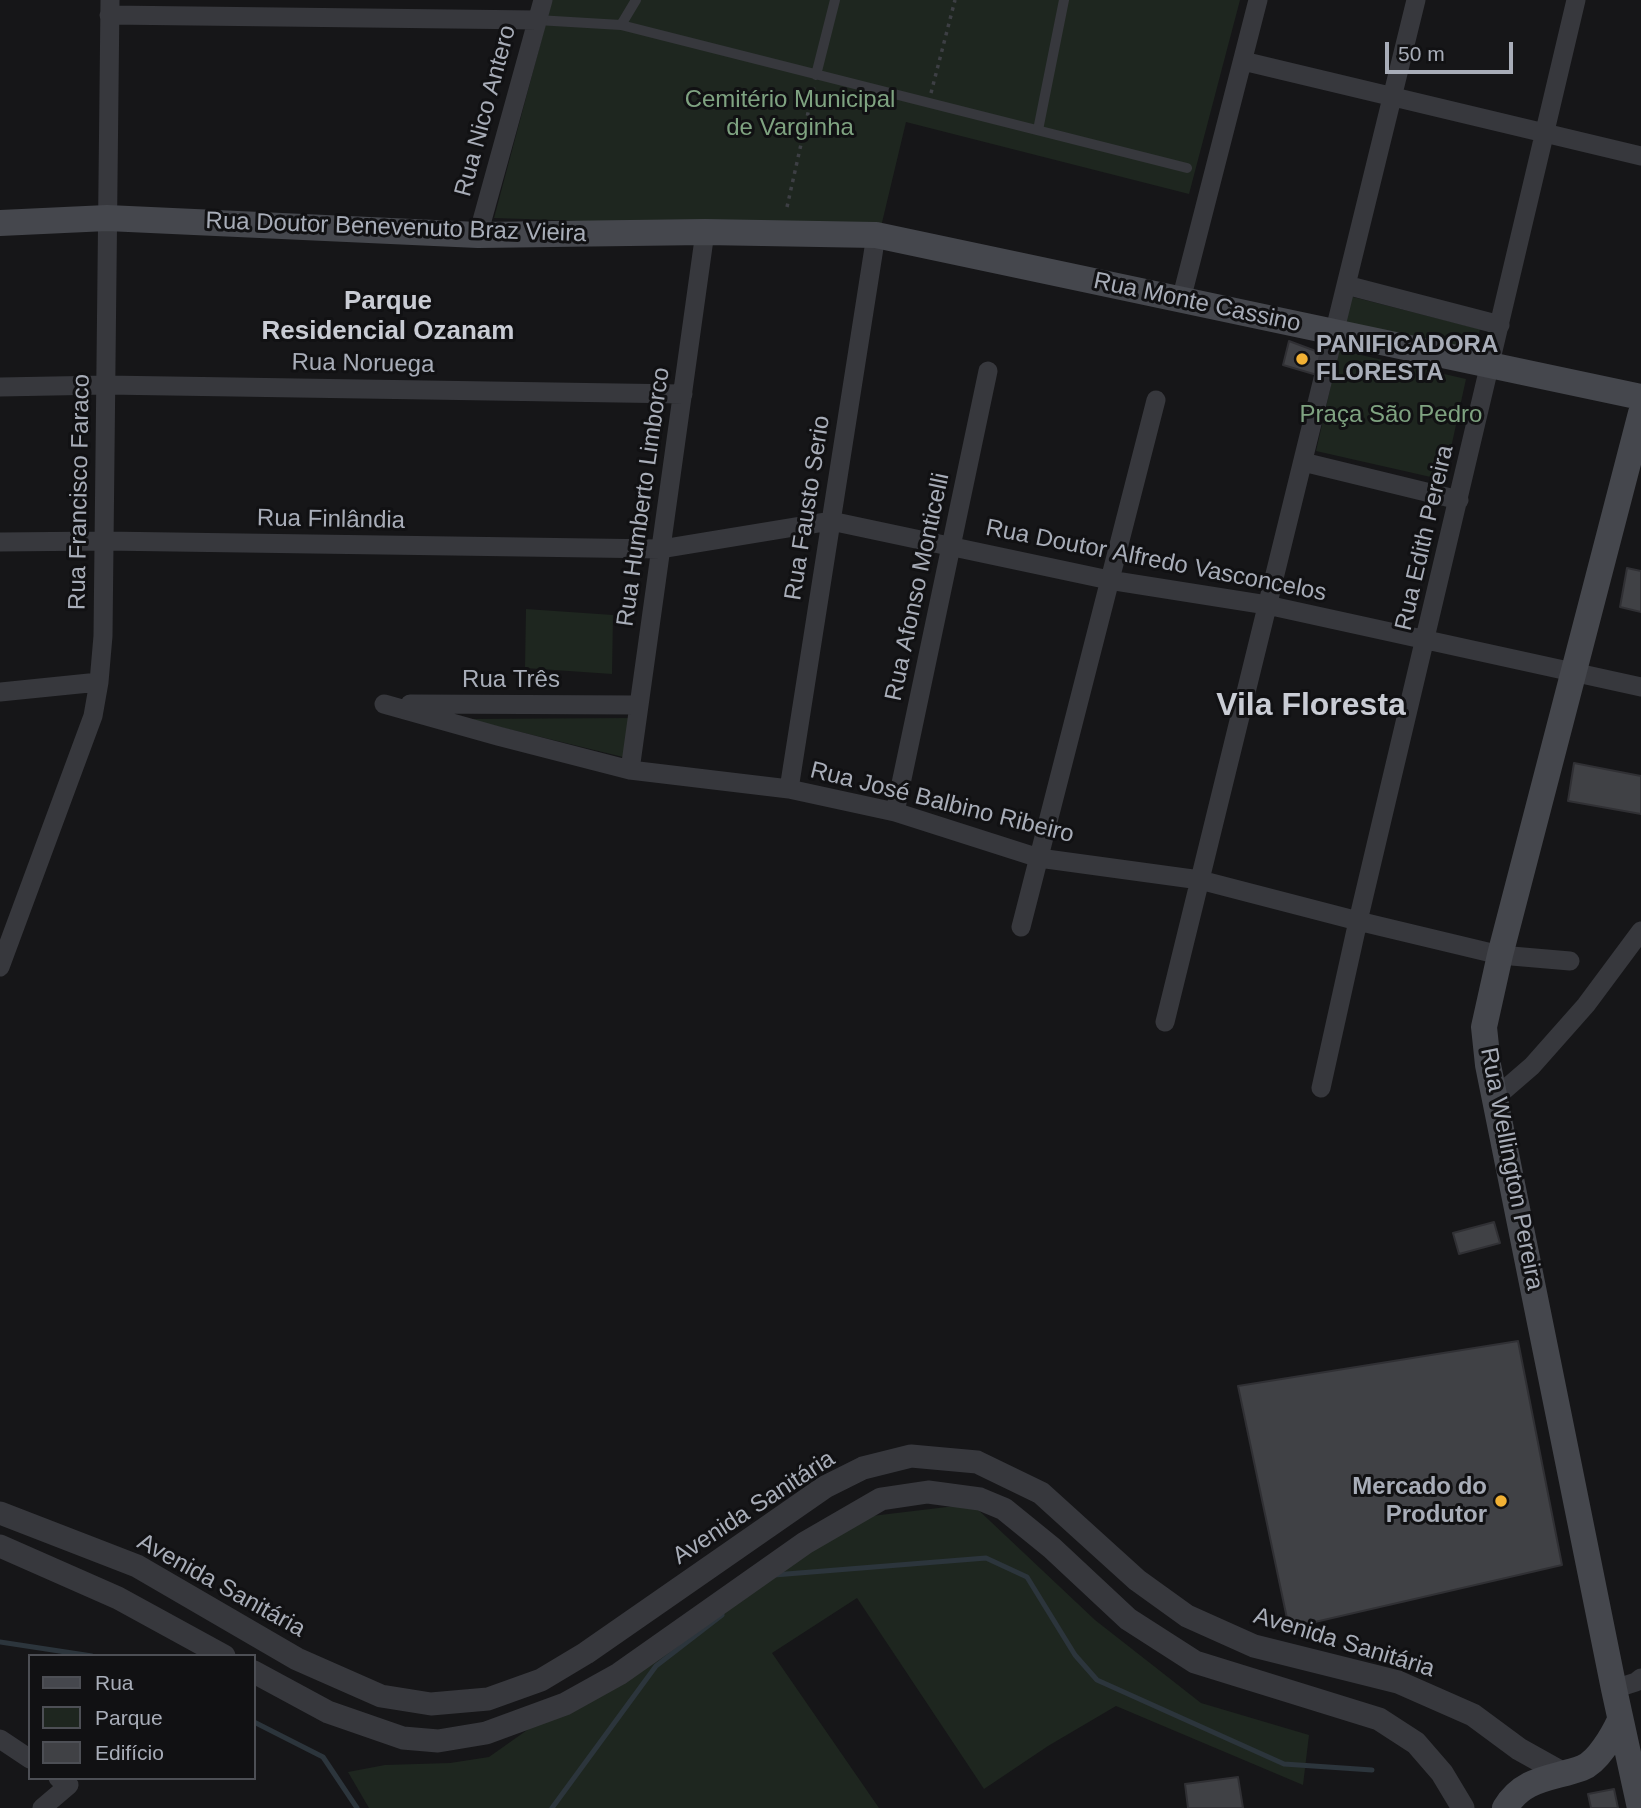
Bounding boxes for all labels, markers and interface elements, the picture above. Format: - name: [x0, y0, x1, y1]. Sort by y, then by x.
- street label: Rua Nico Antero: [449, 22, 523, 200]
- scale bar: [1389, 28, 1517, 72]
- text: 50 m: [1398, 42, 1445, 65]
- park label: Cemitério Municipal de Varginha: [685, 86, 895, 142]
- street label: Rua Doutor Benevenuto Braz Vieira: [205, 207, 587, 249]
- street label: Rua Monte Cassino: [1091, 267, 1303, 339]
- district label: Parque Residencial Ozanam: [262, 286, 514, 348]
- place label: PANIFICADORA FLORESTA: [1316, 331, 1498, 387]
- street label: Rua Noruega: [291, 348, 435, 380]
- marker: PANIFICADORA FLORESTA: [1294, 351, 1310, 367]
- street label: Rua Humberto Limborco: [612, 366, 676, 628]
- street label: Rua Francisco Faraco: [64, 374, 96, 610]
- park label: Praça São Pedro: [1300, 401, 1482, 429]
- street label: Rua Fausto Serio: [779, 414, 837, 602]
- street label: Rua Edith Pereira: [1390, 442, 1460, 634]
- street label: Rua Afonso Monticelli: [880, 470, 956, 704]
- street label: Rua Finlândia: [257, 504, 405, 536]
- street label: Rua Doutor Alfredo Vasconcelos: [983, 514, 1329, 608]
- street label: Rua Três: [462, 666, 560, 694]
- district label: Vila Floresta: [1216, 687, 1406, 725]
- street label: Rua José Balbino Ribeiro: [807, 756, 1077, 850]
- street label: Rua Wellington Pereira: [1473, 1045, 1549, 1293]
- street label: Avenida Sanitária: [667, 1445, 841, 1571]
- place label: Mercado do Produtor: [1352, 1473, 1487, 1529]
- marker: Mercado do Produtor: [1493, 1493, 1509, 1509]
- street label: Avenida Sanitária: [132, 1528, 310, 1644]
- street label: Avenida Sanitária: [1250, 1602, 1438, 1684]
- legend: [28, 1654, 256, 1780]
- text: Rua: [95, 1671, 134, 1694]
- text: Parque: [95, 1706, 163, 1729]
- text: Edifício: [95, 1741, 164, 1764]

